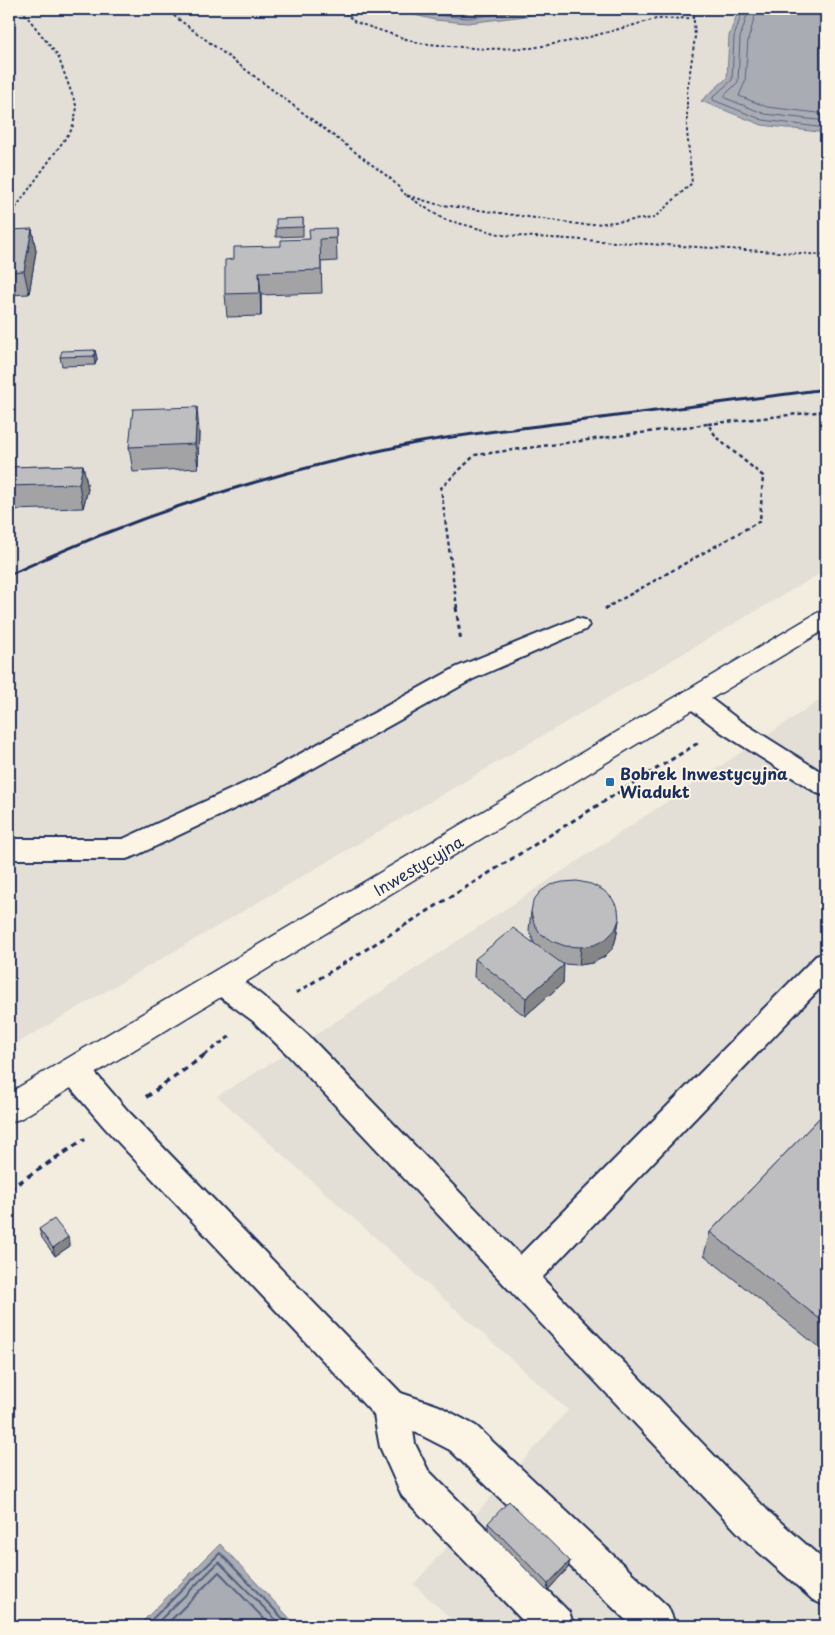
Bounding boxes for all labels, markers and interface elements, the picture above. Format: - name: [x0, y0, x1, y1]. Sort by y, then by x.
- place label: Bobrek Inwestycyjna Wiadukt: [620, 761, 788, 803]
- marker: Bobrek Inwestycyjna Wiadukt: [604, 776, 616, 788]
- street label: Inwestycyjna: [369, 829, 467, 901]

